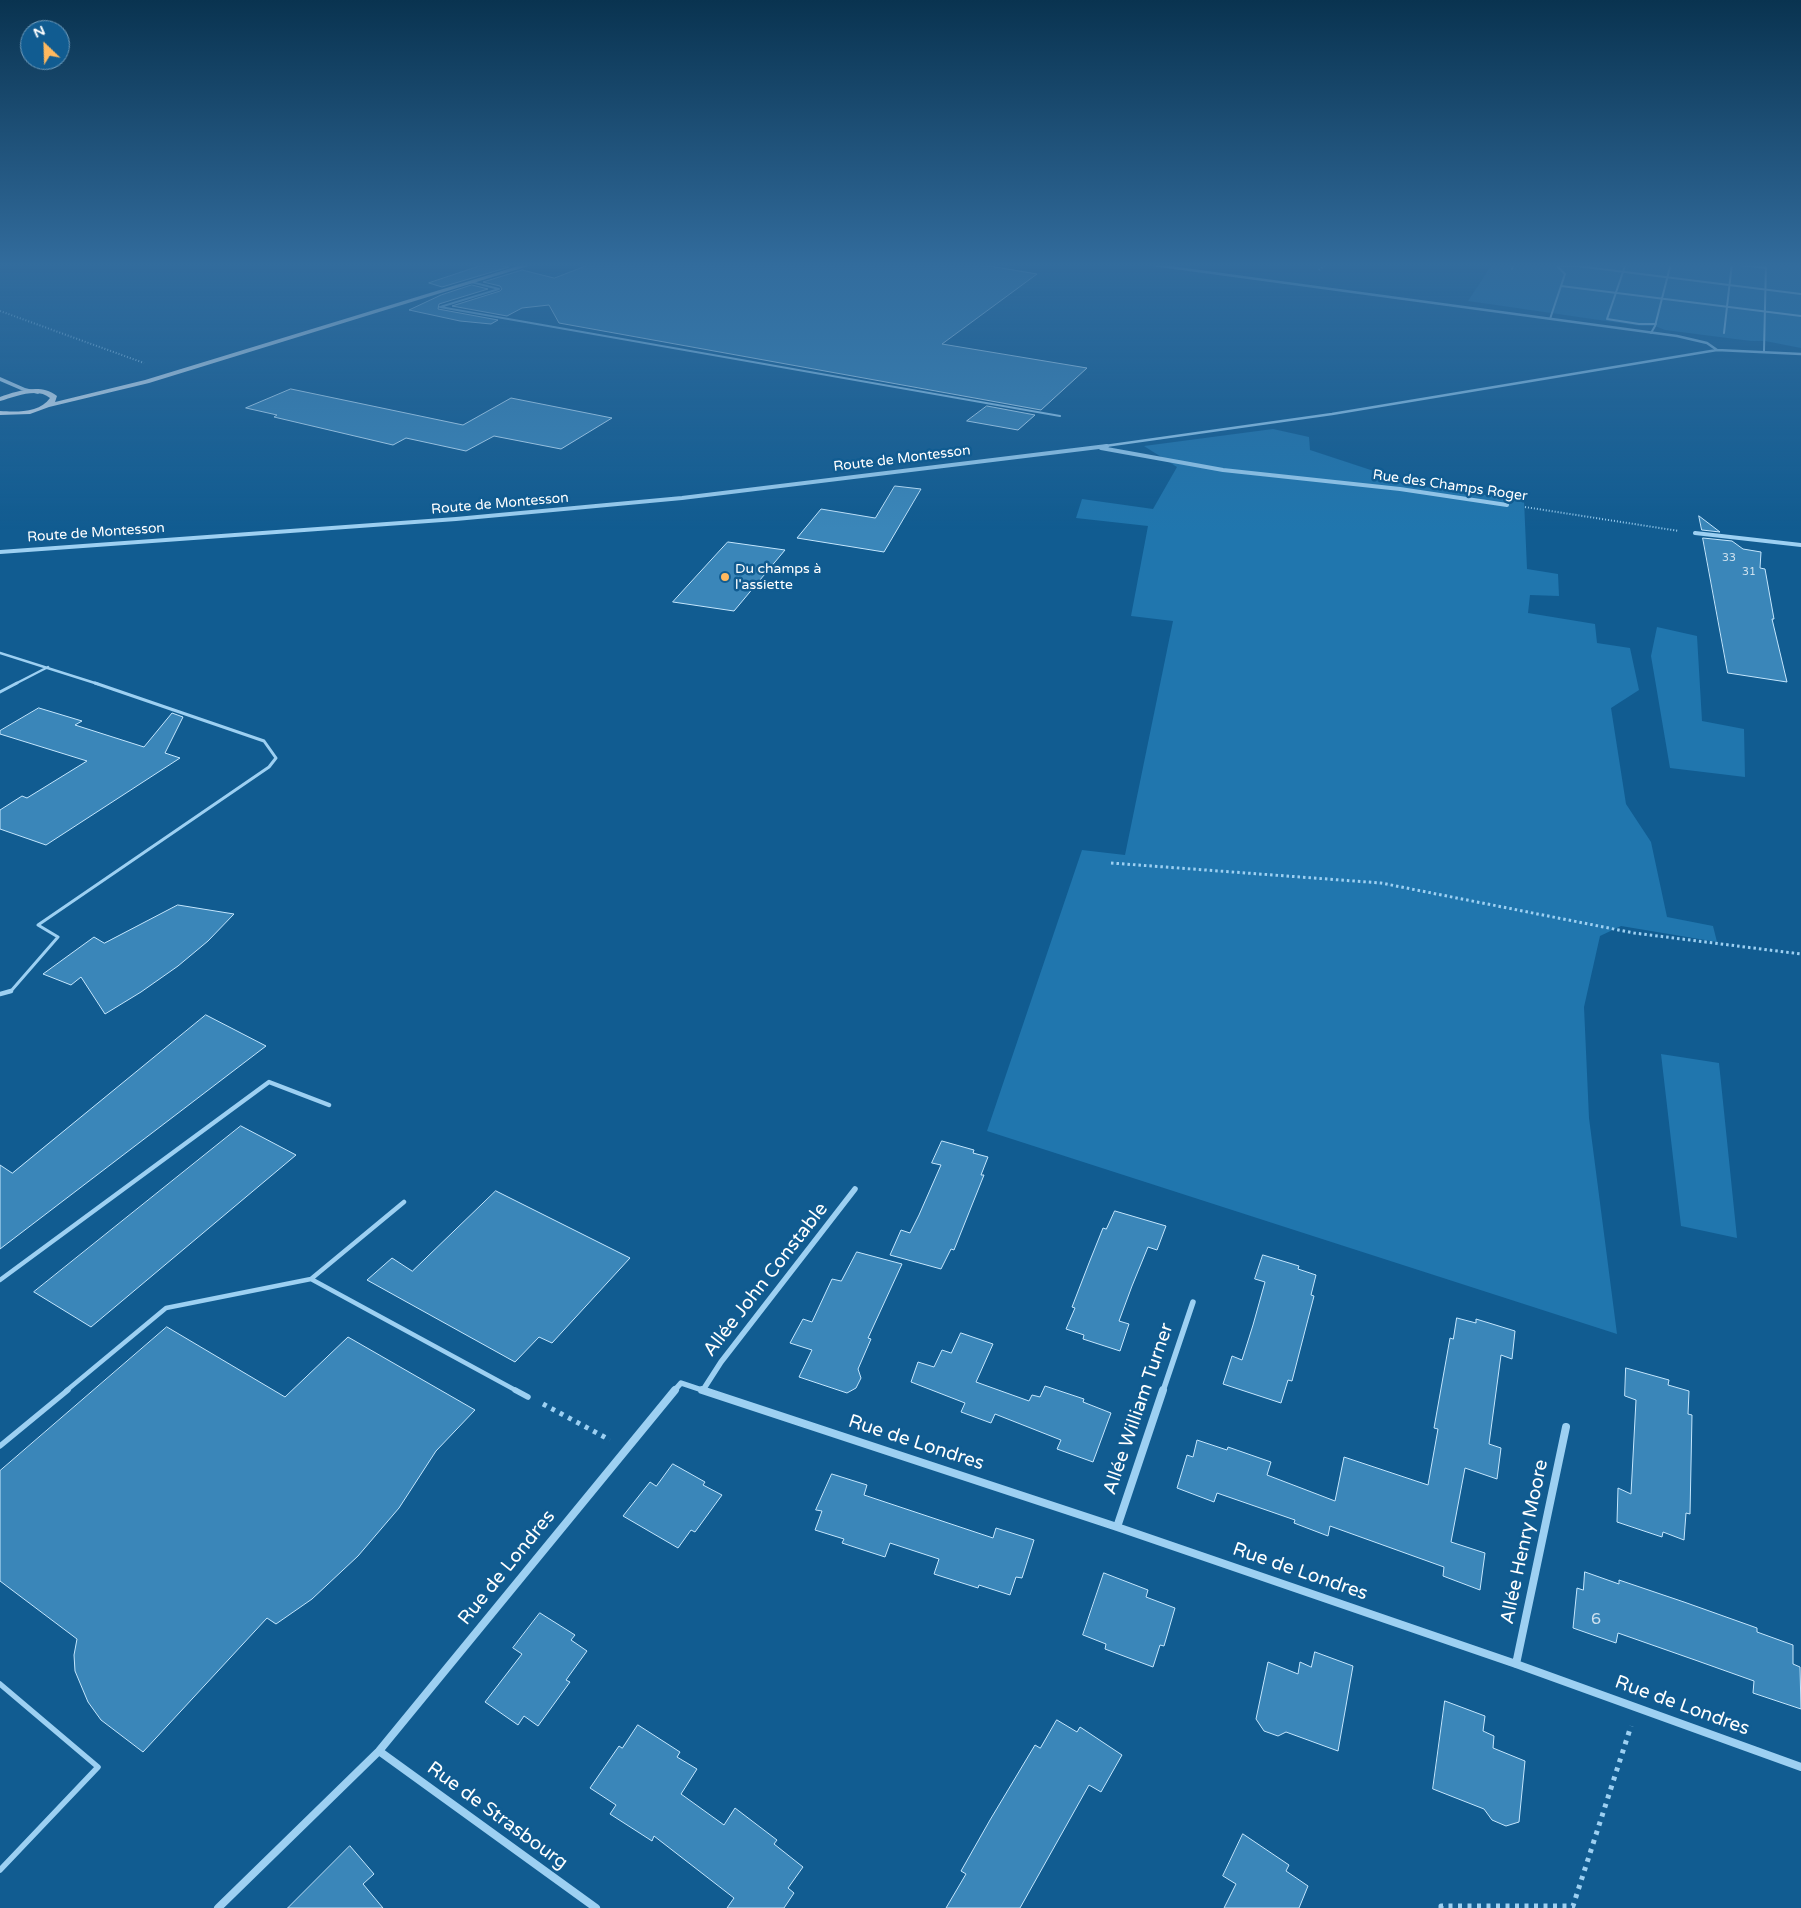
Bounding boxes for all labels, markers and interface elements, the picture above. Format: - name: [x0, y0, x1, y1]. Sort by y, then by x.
- north arrow: [20, 20, 70, 70]
- text: N: [31, 22, 48, 42]
- street label: Route de Montesson: [832, 442, 972, 476]
- street label: Rue des Champs Roger: [1372, 467, 1528, 505]
- street label: Route de Montesson: [430, 490, 570, 518]
- street label: Route de Montesson: [27, 520, 165, 546]
- house number: 33: [1722, 551, 1736, 565]
- place label: Du champs à l'assiette: [735, 561, 821, 594]
- house number: 31: [1742, 565, 1756, 579]
- marker: Du champs à l'assiette: [719, 571, 731, 583]
- street label: Allée John Constable: [699, 1199, 833, 1361]
- street label: Allée William Turner: [1099, 1320, 1179, 1498]
- street label: Rue de Londres: [845, 1410, 987, 1476]
- street label: Allée Henry Moore: [1496, 1458, 1554, 1626]
- street label: Rue de Londres: [454, 1506, 560, 1630]
- street label: Rue de Londres: [1229, 1538, 1371, 1606]
- house number: 6: [1591, 1610, 1601, 1630]
- street label: Rue de Londres: [1612, 1671, 1752, 1741]
- street label: Rue de Strasbourg: [422, 1757, 572, 1875]

